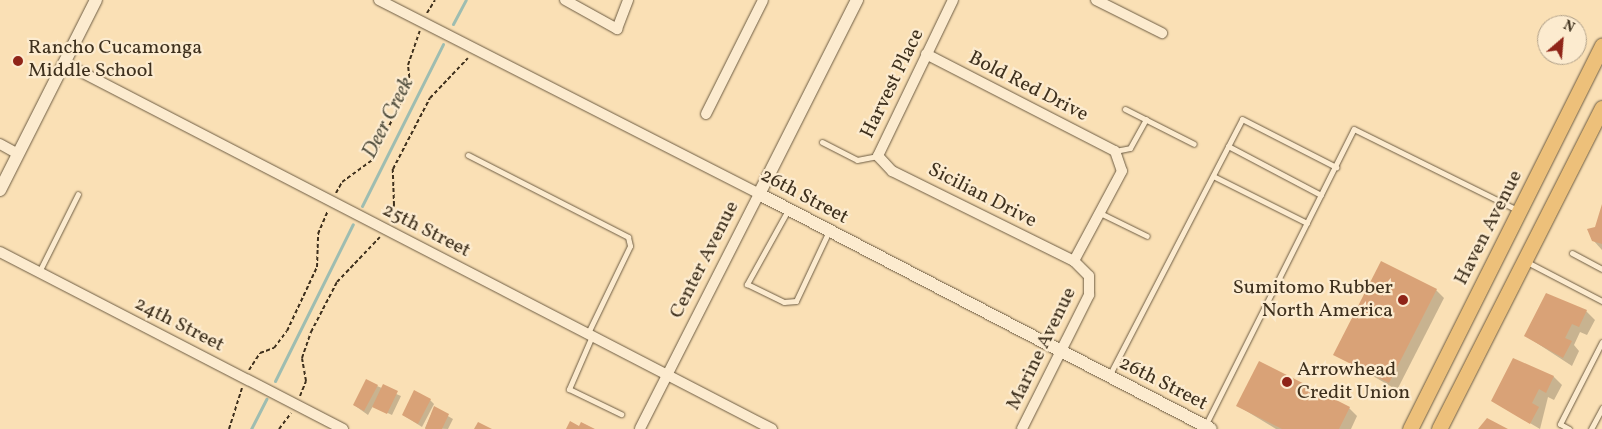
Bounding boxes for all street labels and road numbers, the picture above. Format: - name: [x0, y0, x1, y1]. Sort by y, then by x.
- street label: Harvest Place: [856, 25, 930, 143]
- street label: Bold Red Drive: [964, 47, 1092, 127]
- street label: Sicilian Drive: [924, 158, 1040, 234]
- street label: 26th Street: [756, 164, 852, 230]
- street label: Haven Avenue: [1450, 167, 1528, 289]
- street label: Center Avenue: [665, 197, 745, 323]
- street label: 25th Street: [378, 199, 474, 263]
- street label: Marine Avenue: [1002, 284, 1082, 414]
- street label: 24th Street: [130, 292, 228, 358]
- street label: 26th Street: [1115, 351, 1211, 417]

